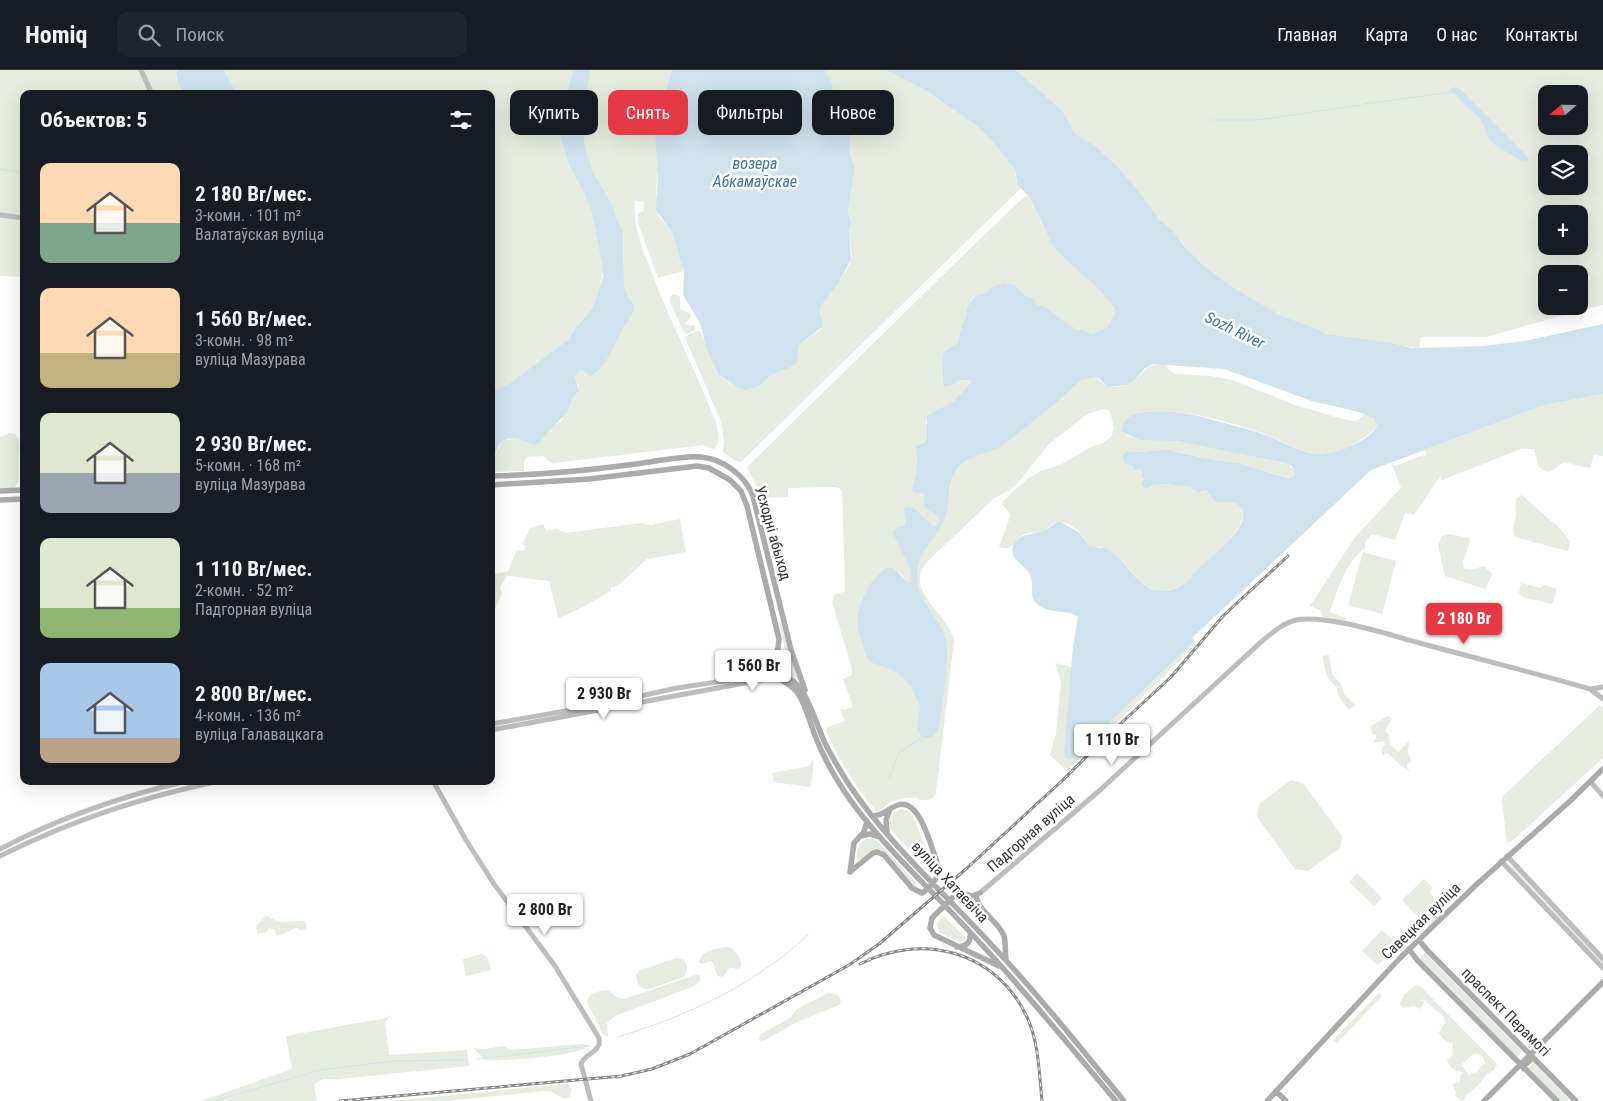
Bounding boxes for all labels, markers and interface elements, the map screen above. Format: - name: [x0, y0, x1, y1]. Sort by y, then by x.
- search box: [117, 12, 467, 57]
- text: Homiq: [25, 21, 87, 49]
- icon: search: [135, 21, 163, 49]
- text: Поиск: [175, 23, 224, 46]
- text: Главная: [1277, 24, 1337, 45]
- text: Карта: [1365, 24, 1408, 45]
- text: О нас: [1436, 24, 1477, 45]
- text: Контакты: [1505, 24, 1578, 45]
- north arrow: [1538, 85, 1588, 135]
- map controls: [1538, 85, 1588, 315]
- chip: Купить: [510, 90, 598, 135]
- chip: Снять: [608, 90, 688, 135]
- chip: Фильтры: [698, 90, 802, 135]
- chip: Новое: [812, 90, 894, 135]
- icon: filters: [447, 106, 475, 134]
- text: Объектов: 5: [40, 108, 147, 132]
- button: layers: [1538, 145, 1588, 195]
- water label: возера Абкамаўскае: [712, 154, 797, 191]
- text: 2 180 Br/мес.: [195, 182, 313, 206]
- icon: home: [80, 183, 140, 243]
- button: +: [1538, 205, 1588, 255]
- text: 3-комн. · 101 m²: [195, 206, 301, 225]
- text: Валатаўская вуліца: [195, 225, 324, 244]
- button: −: [1538, 265, 1588, 315]
- text: 1 560 Br/мес.: [195, 307, 313, 331]
- water label: Sozh River: [1202, 307, 1269, 353]
- icon: home: [80, 308, 140, 368]
- text: 3-комн. · 98 m²: [195, 331, 293, 350]
- text: вуліца Мазурава: [195, 350, 306, 369]
- text: 2 930 Br/мес.: [195, 432, 313, 456]
- icon: home: [80, 433, 140, 493]
- text: 5-комн. · 168 m²: [195, 456, 301, 475]
- text: вуліца Мазурава: [195, 475, 306, 494]
- street label: Усходні абыход: [751, 484, 795, 582]
- text: 1 110 Br/мес.: [195, 557, 313, 581]
- icon: home: [80, 558, 140, 618]
- text: 2-комн. · 52 m²: [195, 581, 293, 600]
- text: Падгорная вуліца: [195, 600, 312, 619]
- pin: 2 180 Br: [1412, 602, 1516, 645]
- text: 2 180 Br: [1437, 609, 1491, 628]
- pin: 1 560 Br: [701, 650, 805, 692]
- text: 1 560 Br: [726, 656, 780, 675]
- pin: 2 930 Br: [552, 678, 656, 720]
- text: 2 800 Br/мес.: [195, 682, 313, 706]
- icon: home: [80, 683, 140, 743]
- text: 2 930 Br: [577, 684, 631, 703]
- text: 4-комн. · 136 m²: [195, 706, 301, 725]
- pin: 1 110 Br: [1060, 724, 1164, 766]
- text: вуліца Галавацкага: [195, 725, 324, 744]
- text: 1 110 Br: [1085, 730, 1139, 749]
- street label: Падгорная вуліца: [984, 790, 1078, 876]
- street label: вуліца Хатаевіча: [908, 838, 992, 926]
- street label: Савецкая вуліца: [1378, 879, 1464, 963]
- pin: 2 800 Br: [493, 894, 597, 936]
- text: 2 800 Br: [518, 900, 572, 919]
- street label: праспект Перамогі: [1458, 964, 1554, 1060]

